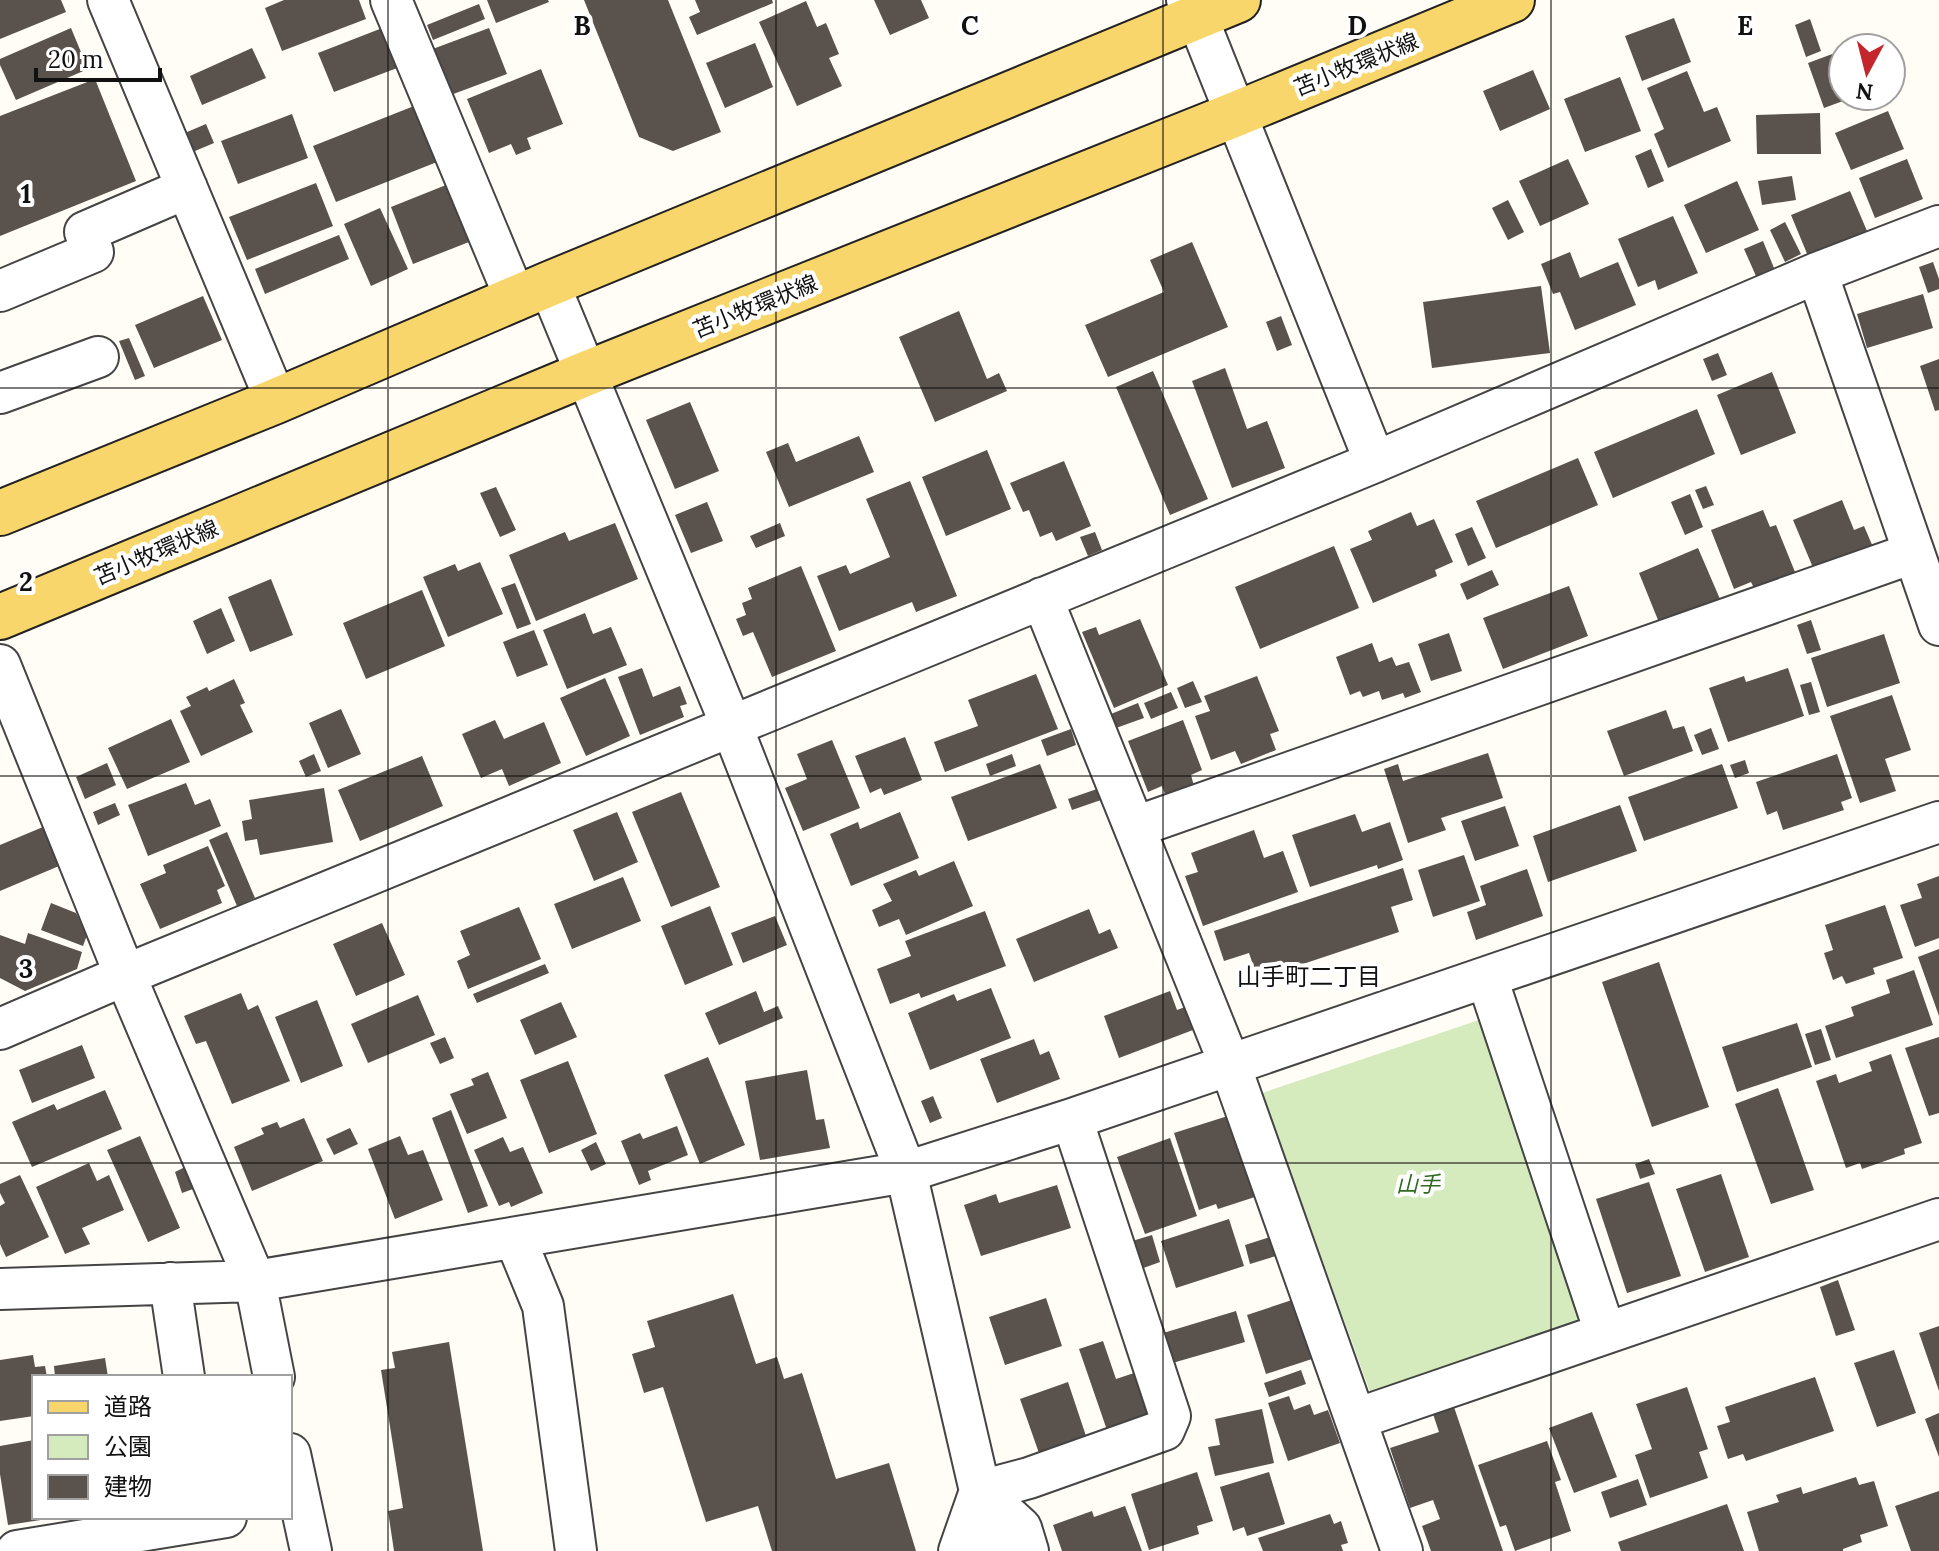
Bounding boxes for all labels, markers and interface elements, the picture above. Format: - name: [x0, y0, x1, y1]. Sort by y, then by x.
- text: B: [573, 9, 591, 42]
- text: C: [961, 9, 979, 42]
- text: D: [1347, 9, 1367, 42]
- text: E: [1737, 9, 1753, 42]
- street label: 苫小牧環状線: [1290, 26, 1422, 102]
- scale bar: [36, 32, 160, 82]
- north arrow: [1827, 32, 1907, 112]
- text: 20 m: [48, 44, 104, 75]
- text: N: [1854, 77, 1875, 107]
- text: 1: [21, 177, 31, 210]
- street label: 苫小牧環状線: [689, 268, 821, 344]
- street label: 苫小牧環状線: [90, 513, 222, 591]
- text: 2: [19, 565, 33, 598]
- text: 3: [19, 952, 33, 985]
- district label: 山手町二丁目: [1237, 961, 1381, 992]
- park label: 山手: [1396, 1170, 1442, 1198]
- legend: [32, 1375, 292, 1519]
- text: 道路: [104, 1391, 152, 1422]
- text: 公園: [104, 1431, 152, 1462]
- text: 建物: [104, 1471, 152, 1502]

